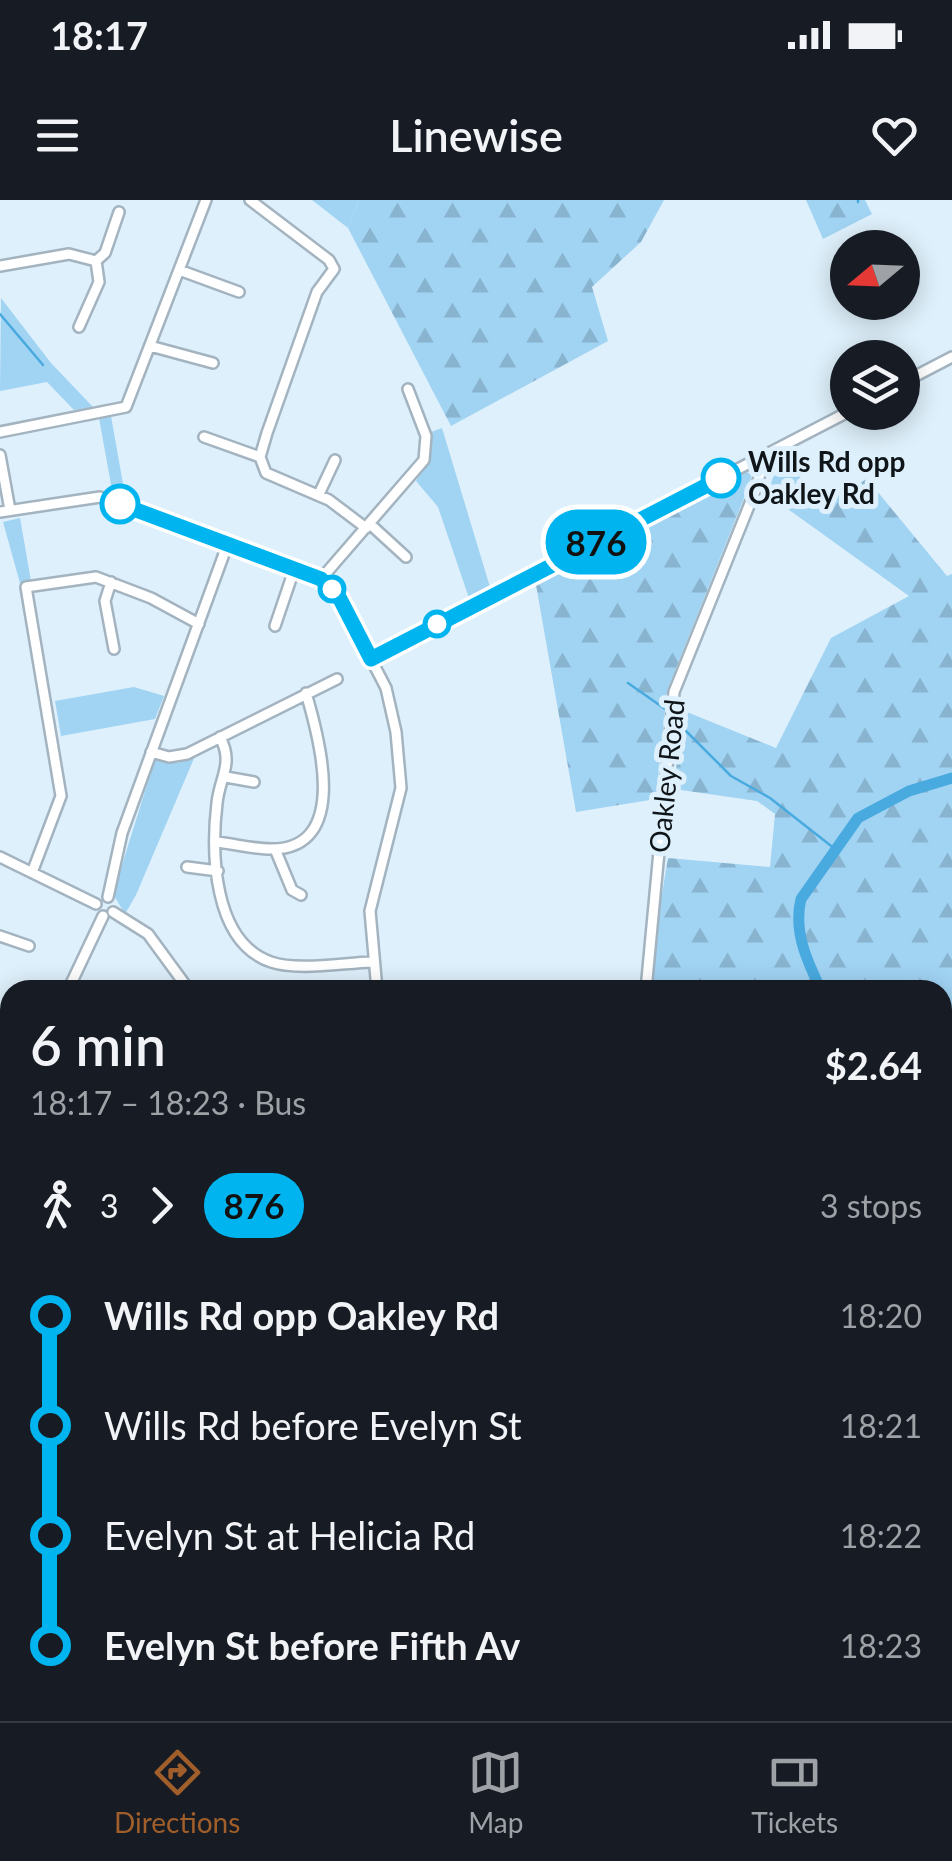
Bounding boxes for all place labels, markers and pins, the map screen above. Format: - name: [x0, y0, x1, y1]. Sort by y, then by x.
- place label: Wills Rd opp Oakley Rd: [748, 444, 905, 510]
- marker: Wills Rd opp Oakley Rd: [702, 459, 740, 497]
- unlabelled marker: [101, 485, 139, 523]
- unlabelled marker: [319, 576, 345, 602]
- unlabelled marker: [424, 611, 450, 637]

